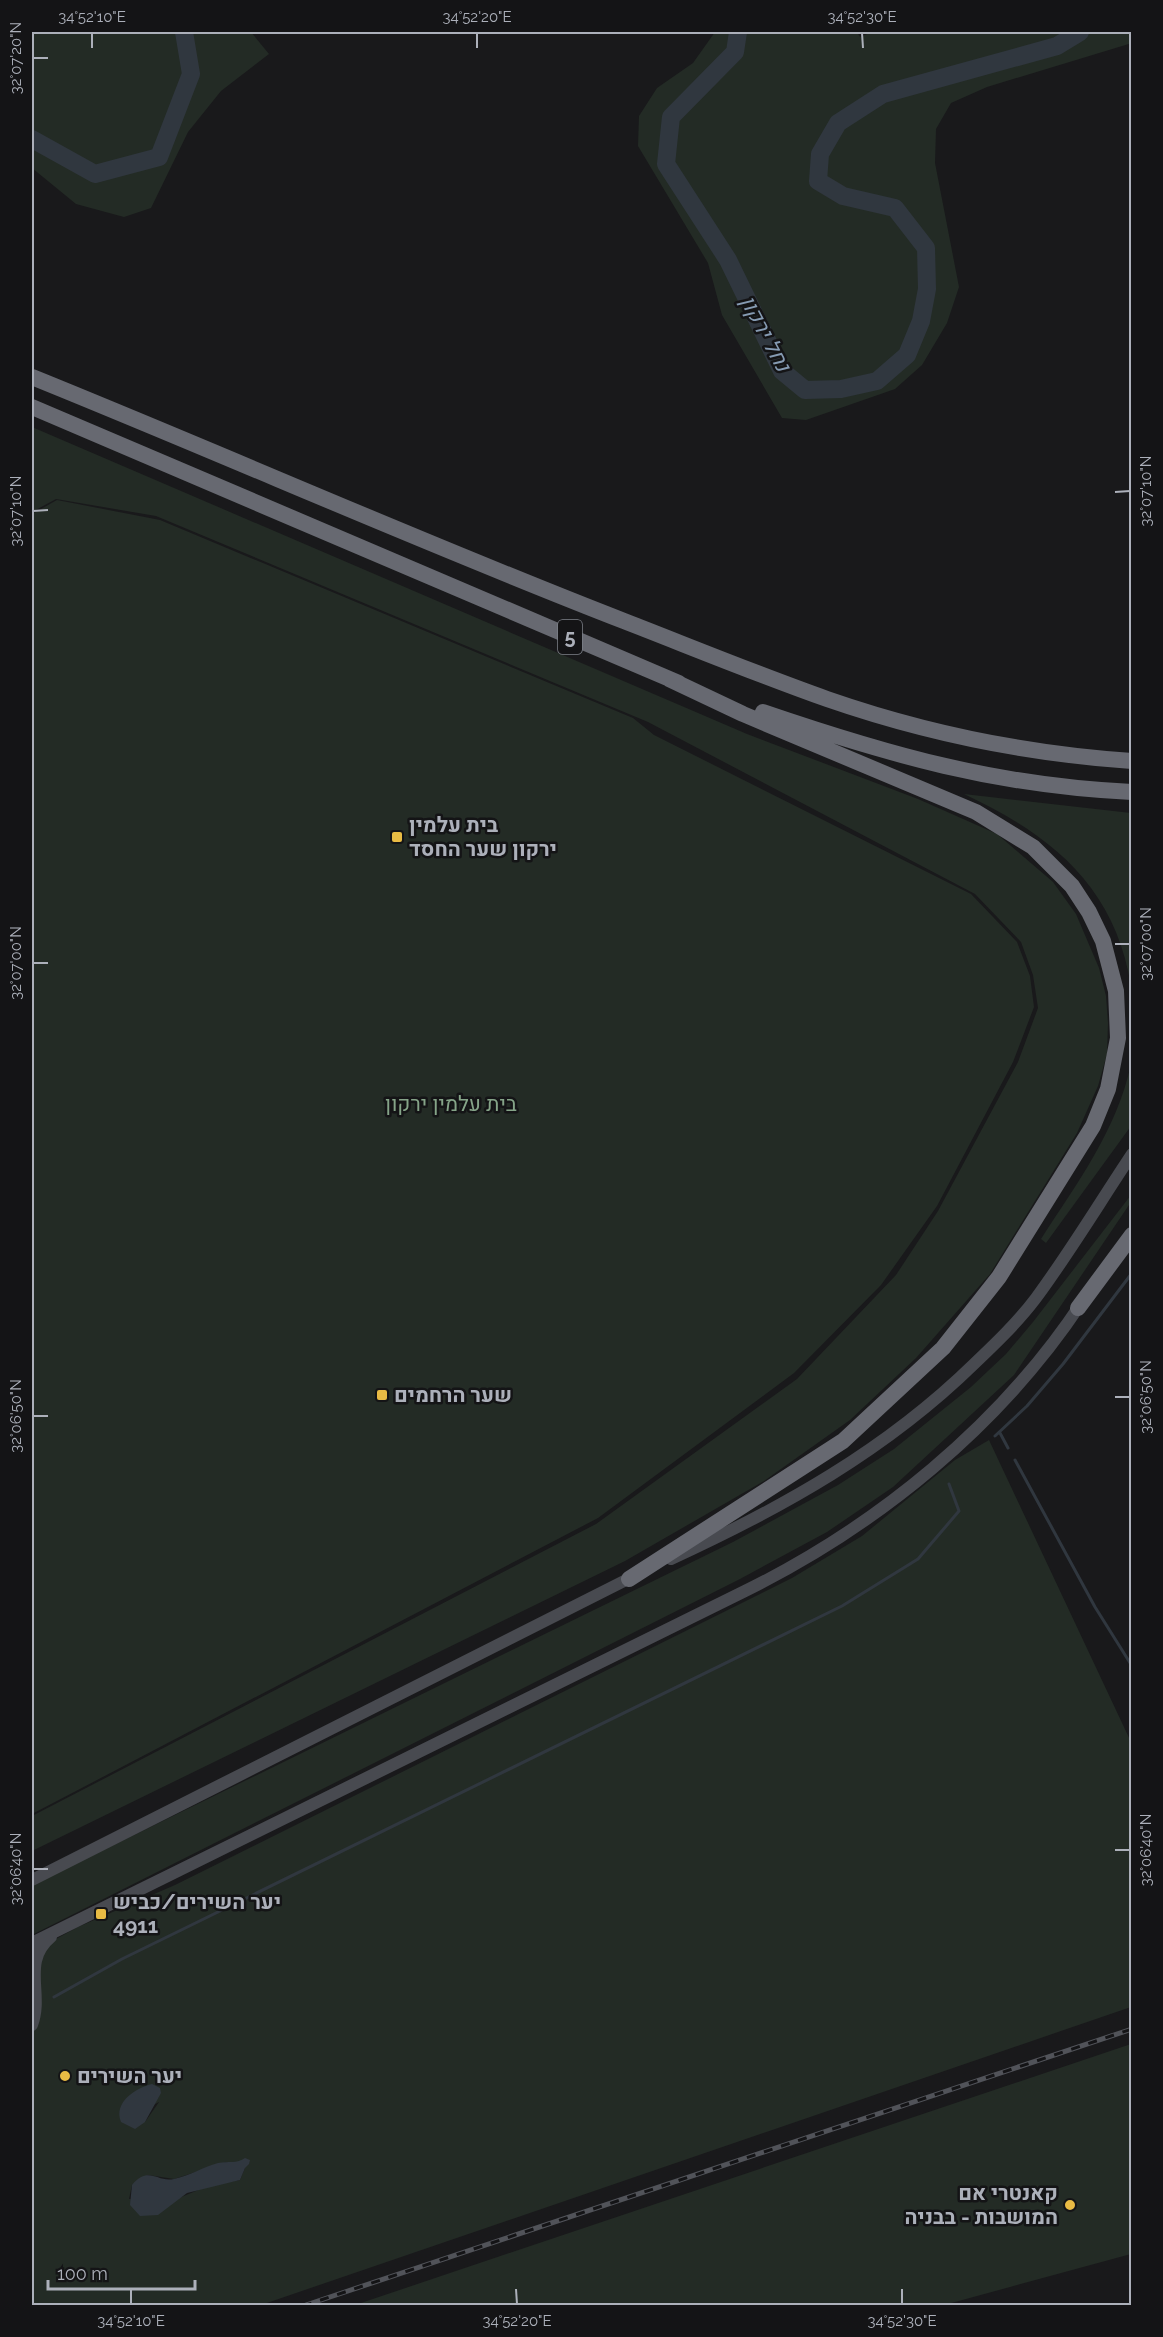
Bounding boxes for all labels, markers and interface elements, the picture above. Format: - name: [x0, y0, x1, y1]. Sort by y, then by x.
- text: 34°52'10"E: [58, 8, 126, 26]
- text: 34°52'20"E: [442, 8, 512, 26]
- text: 34°52'30"E: [827, 8, 897, 26]
- text: 32°07'20"N: [7, 22, 25, 94]
- water label: נחל ירקון: [735, 291, 798, 377]
- text: 32°07'10"N: [1137, 456, 1155, 526]
- text: 32°07'10"N: [7, 476, 25, 546]
- road number: 5: [558, 620, 582, 654]
- place label: בית עלמין ירקון שער החסד: [409, 812, 557, 861]
- marker: בית עלמין ירקון שער החסד: [390, 830, 404, 844]
- text: 32°07'00"N: [1137, 907, 1155, 981]
- text: 32°07'00"N: [7, 926, 25, 1000]
- park label: בית עלמין ירקון: [385, 1091, 517, 1116]
- text: 32°06'50"N: [1137, 1360, 1155, 1434]
- text: 32°06'50"N: [7, 1379, 25, 1453]
- place label: שער הרחמים: [394, 1382, 512, 1407]
- marker: שער הרחמים: [375, 1388, 389, 1402]
- text: 32°06'40"N: [1137, 1814, 1155, 1886]
- text: 32°06'40"N: [7, 1833, 25, 1905]
- place label: יער השירים/כביש 4911: [113, 1889, 281, 1938]
- marker: יער השירים/כביש 4911: [94, 1907, 108, 1921]
- place label: יער השירים: [77, 2063, 182, 2088]
- marker: יער השירים: [58, 2069, 72, 2083]
- place label: קאנטרי אם המושבות - בבניה: [905, 2180, 1058, 2229]
- marker: קאנטרי אם המושבות - בבניה: [1063, 2198, 1077, 2212]
- scale bar: [48, 2253, 195, 2291]
- text: 100 m: [57, 2263, 108, 2284]
- text: 34°52'10"E: [97, 2312, 165, 2330]
- text: 34°52'20"E: [482, 2312, 552, 2330]
- text: 34°52'30"E: [867, 2312, 937, 2330]

